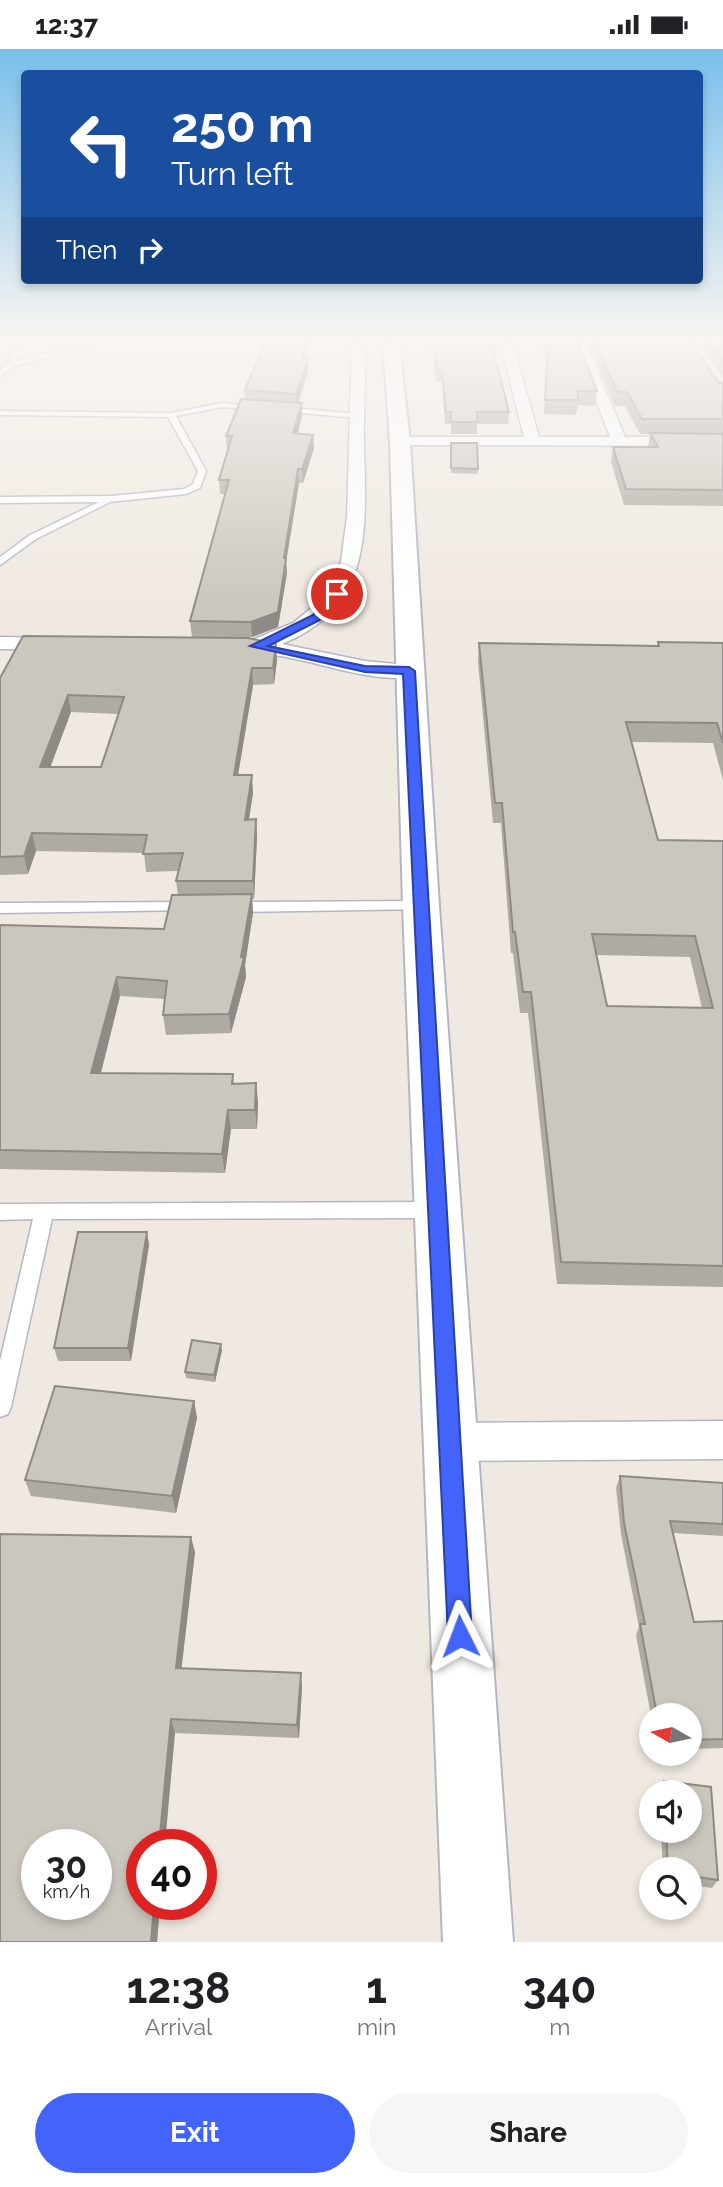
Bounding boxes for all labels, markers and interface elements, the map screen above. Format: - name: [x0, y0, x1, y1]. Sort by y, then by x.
- text: 12:37: [35, 10, 98, 40]
- text: 250 m: [171, 96, 313, 153]
- icon: left: [56, 98, 147, 189]
- text: Turn left: [171, 155, 293, 192]
- icon: right: [131, 231, 169, 269]
- text: Then: [56, 235, 117, 265]
- pin: [307, 564, 367, 624]
- icon: arrive: [318, 575, 356, 613]
- position arrow: [423, 1599, 497, 1673]
- north arrow: [639, 1703, 702, 1766]
- map controls: [639, 1703, 702, 1920]
- button: sound: [639, 1780, 702, 1843]
- speed limit sign: 40: [126, 1829, 217, 1920]
- text: 30: [46, 1845, 87, 1886]
- button: search: [639, 1857, 702, 1920]
- text: km/h: [43, 1881, 90, 1902]
- text: 12:38: [127, 1964, 230, 2013]
- text: 1: [366, 1964, 387, 2013]
- text: 340: [523, 1964, 596, 2013]
- text: Arrival: [145, 2013, 212, 2040]
- text: min: [357, 2013, 396, 2040]
- text: m: [549, 2013, 570, 2040]
- button: Exit: [35, 2093, 355, 2173]
- button: Share: [369, 2093, 688, 2173]

